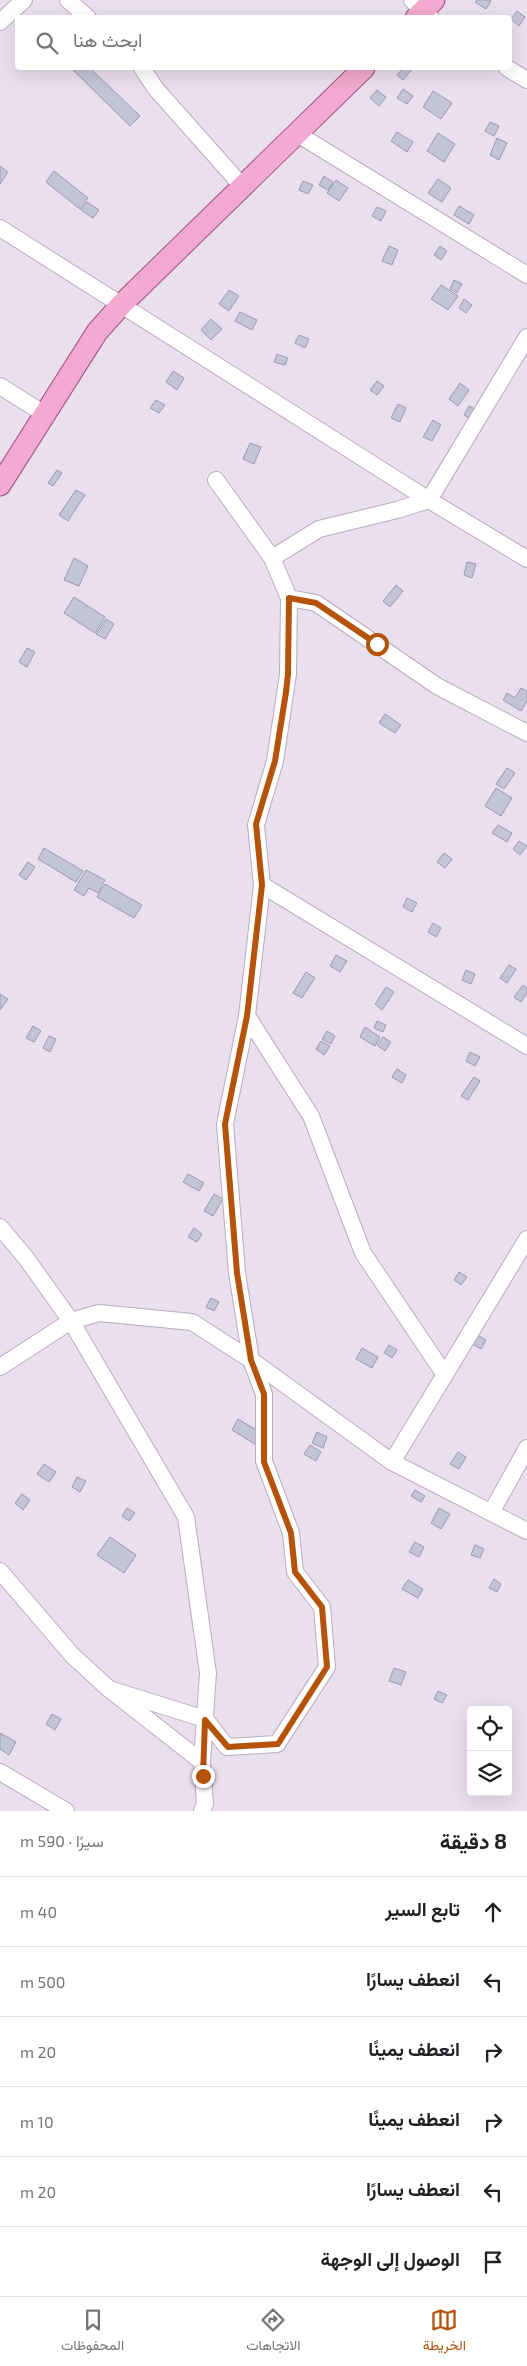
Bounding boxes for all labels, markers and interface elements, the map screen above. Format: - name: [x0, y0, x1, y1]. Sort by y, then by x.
- search box: [15, 15, 512, 70]
- text: ابحث هنا: [73, 28, 142, 51]
- icon: search: [33, 29, 61, 57]
- route start: [366, 633, 389, 656]
- map controls: [467, 1706, 512, 1796]
- button: locate: [467, 1706, 512, 1751]
- button: layers: [467, 1751, 512, 1796]
- route end: [192, 1765, 215, 1788]
- text: 8 دقيقة: [440, 1828, 507, 1853]
- text: سيرًا · 590 m: [20, 1831, 104, 1850]
- text: تابع السير: [385, 1897, 460, 1920]
- icon: ahead: [479, 1898, 507, 1926]
- text: 40 m: [20, 1902, 57, 1921]
- text: انعطف يسارًا: [366, 1967, 460, 1990]
- icon: left: [479, 1968, 507, 1996]
- text: 500 m: [20, 1972, 65, 1991]
- text: انعطف يمينًا: [368, 2037, 460, 2060]
- icon: right: [479, 2038, 507, 2066]
- text: 20 m: [20, 2042, 56, 2061]
- text: انعطف يمينًا: [368, 2107, 460, 2130]
- icon: right: [479, 2108, 507, 2136]
- text: 10 m: [20, 2112, 54, 2131]
- text: انعطف يسارًا: [366, 2177, 460, 2200]
- icon: left: [479, 2178, 507, 2206]
- text: 20 m: [20, 2182, 56, 2201]
- text: الوصول إلى الوجهة: [320, 2247, 460, 2270]
- icon: arrive: [479, 2248, 507, 2276]
- tab: المحفوظات: [61, 2306, 124, 2358]
- tab: الاتجاهات: [246, 2306, 301, 2358]
- tab: الخريطة: [423, 2306, 466, 2358]

